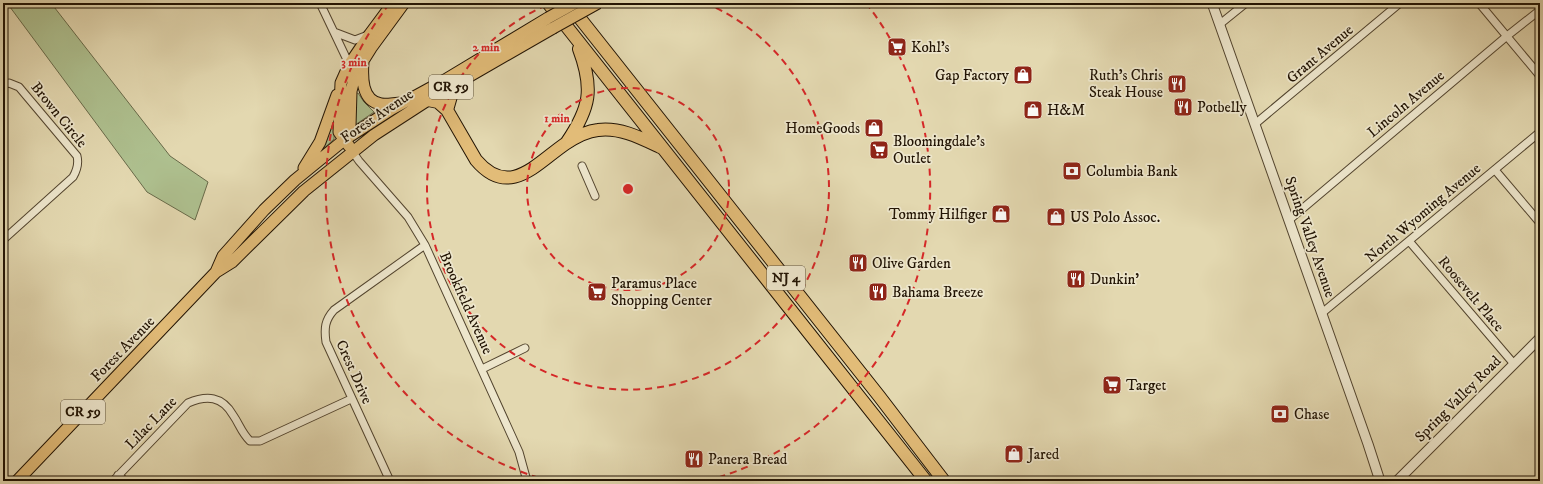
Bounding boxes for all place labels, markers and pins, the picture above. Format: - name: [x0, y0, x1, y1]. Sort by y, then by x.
- supermarket icon: Kohl's: [886, 36, 908, 58]
- place label: Kohl's: [911, 38, 950, 57]
- shop icon: Gap Factory: [1012, 64, 1034, 86]
- place label: Gap Factory: [935, 66, 1010, 85]
- place label: Ruth's Chris Steak House: [1089, 66, 1163, 102]
- restaurant icon: Ruth's Chris Steak House: [1166, 73, 1188, 95]
- restaurant icon: Potbelly: [1172, 96, 1194, 118]
- place label: Potbelly: [1197, 98, 1248, 117]
- shop icon: H&M: [1022, 99, 1044, 121]
- place label: H&M: [1047, 101, 1085, 120]
- shop icon: HomeGoods: [863, 117, 885, 139]
- place label: HomeGoods: [785, 119, 860, 138]
- place label: Bloomingdale's Outlet: [893, 132, 985, 168]
- supermarket icon: Bloomingdale's Outlet: [868, 139, 890, 161]
- bank icon: Columbia Bank: [1061, 160, 1083, 182]
- place label: Columbia Bank: [1086, 162, 1178, 181]
- centre of rings: [621, 182, 635, 196]
- shop icon: Tommy Hilfiger: [990, 203, 1012, 225]
- place label: Tommy Hilfiger: [889, 205, 987, 224]
- shop icon: US Polo Assoc.: [1045, 206, 1067, 228]
- place label: US Polo Assoc.: [1070, 208, 1160, 227]
- restaurant icon: Olive Garden: [847, 252, 869, 274]
- place label: Olive Garden: [872, 254, 951, 273]
- restaurant icon: Dunkin': [1065, 268, 1087, 290]
- place label: Dunkin': [1090, 270, 1139, 289]
- place label: Paramus Place Shopping Center: [611, 274, 712, 310]
- supermarket icon: Paramus Place Shopping Center: [586, 281, 608, 303]
- restaurant icon: Bahama Breeze: [867, 281, 889, 303]
- place label: Bahama Breeze: [892, 283, 983, 302]
- supermarket icon: Target: [1101, 374, 1123, 396]
- place label: Target: [1126, 376, 1166, 395]
- bank icon: Chase: [1269, 403, 1291, 425]
- place label: Chase: [1294, 405, 1329, 424]
- shop icon: Jared: [1003, 443, 1025, 465]
- place label: Jared: [1026, 445, 1060, 464]
- restaurant icon: Panera Bread: [683, 448, 705, 470]
- place label: Panera Bread: [708, 450, 788, 469]

